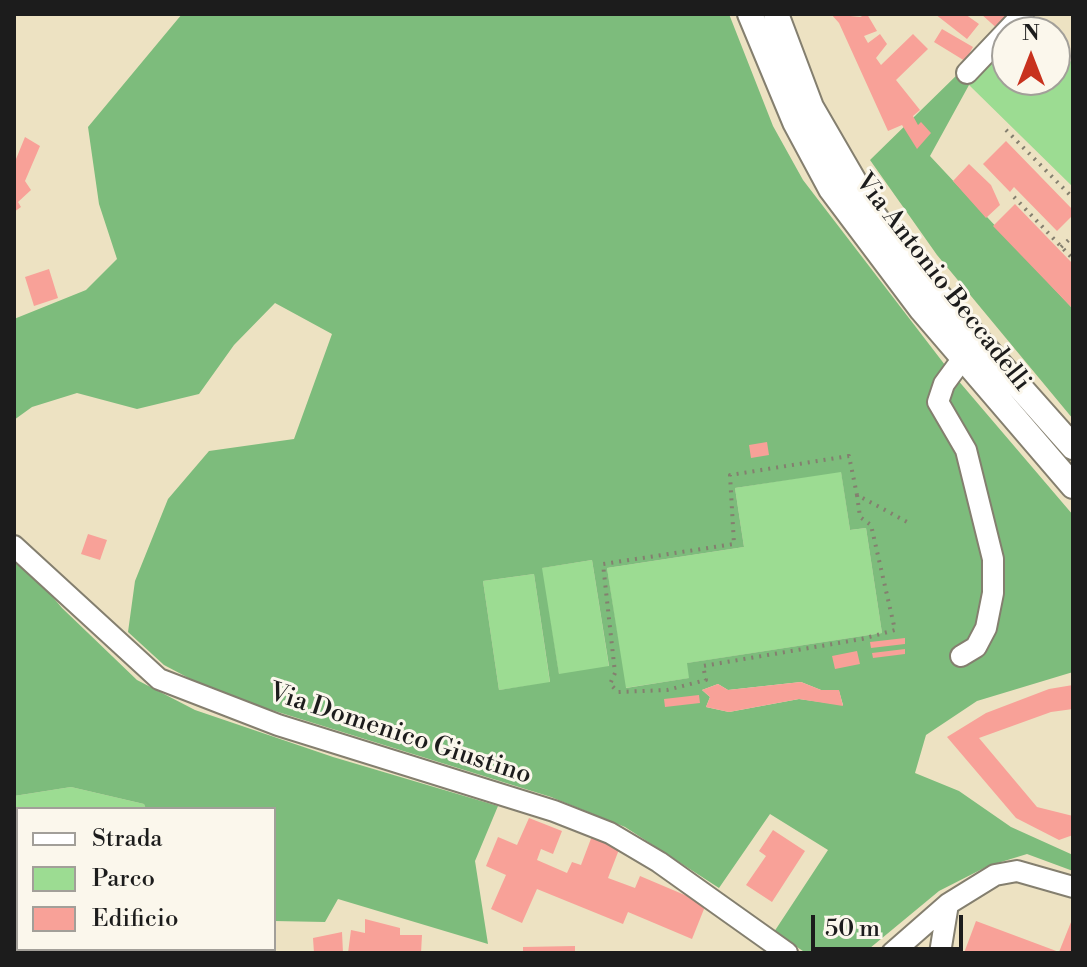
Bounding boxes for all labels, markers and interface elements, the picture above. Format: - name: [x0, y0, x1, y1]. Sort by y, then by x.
- north arrow: [991, 16, 1071, 96]
- text: N: [1022, 20, 1040, 47]
- street label: Via Antonio Beccadelli: [847, 168, 1037, 398]
- street label: Via Domenico Giustino: [265, 678, 535, 792]
- legend: [16, 807, 276, 951]
- text: Strada: [92, 824, 162, 854]
- text: Parco: [92, 864, 155, 894]
- scale bar: [815, 899, 967, 949]
- text: Edificio: [92, 904, 178, 934]
- text: 50 m: [825, 914, 880, 944]

